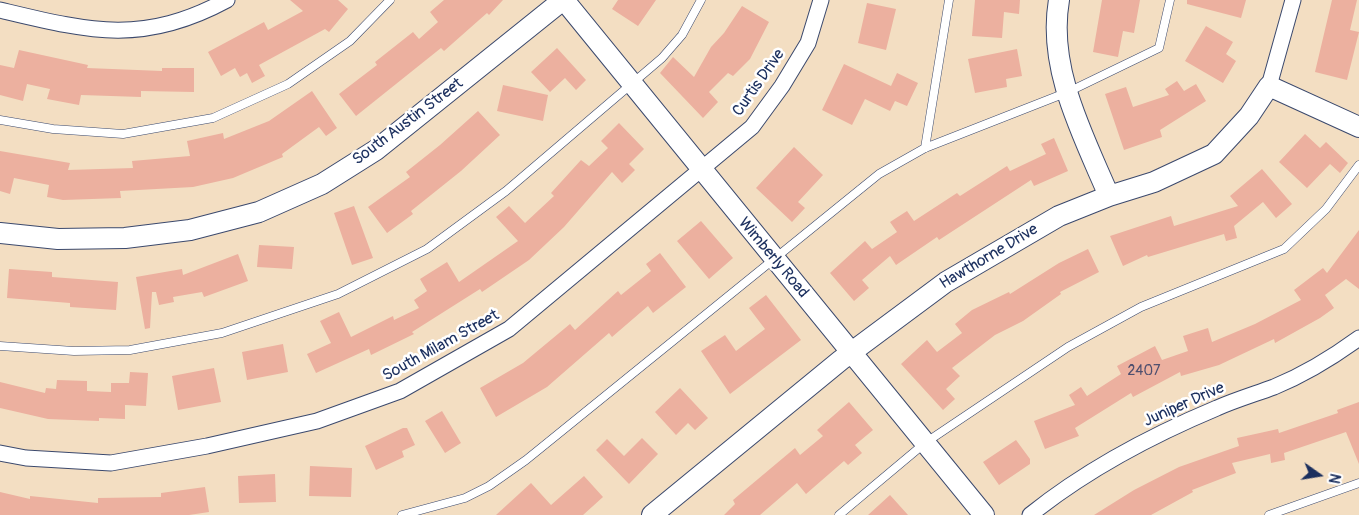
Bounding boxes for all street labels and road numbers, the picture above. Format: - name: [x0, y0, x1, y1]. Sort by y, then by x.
- street label: Curtis Drive: [729, 46, 789, 120]
- street label: South Austin Street: [349, 74, 467, 170]
- street label: Wimberly Road: [734, 214, 812, 302]
- street label: Hawthorne Drive: [936, 220, 1042, 294]
- street label: South Milam Street: [379, 306, 503, 386]
- street label: Juniper Drive: [1141, 379, 1227, 431]

